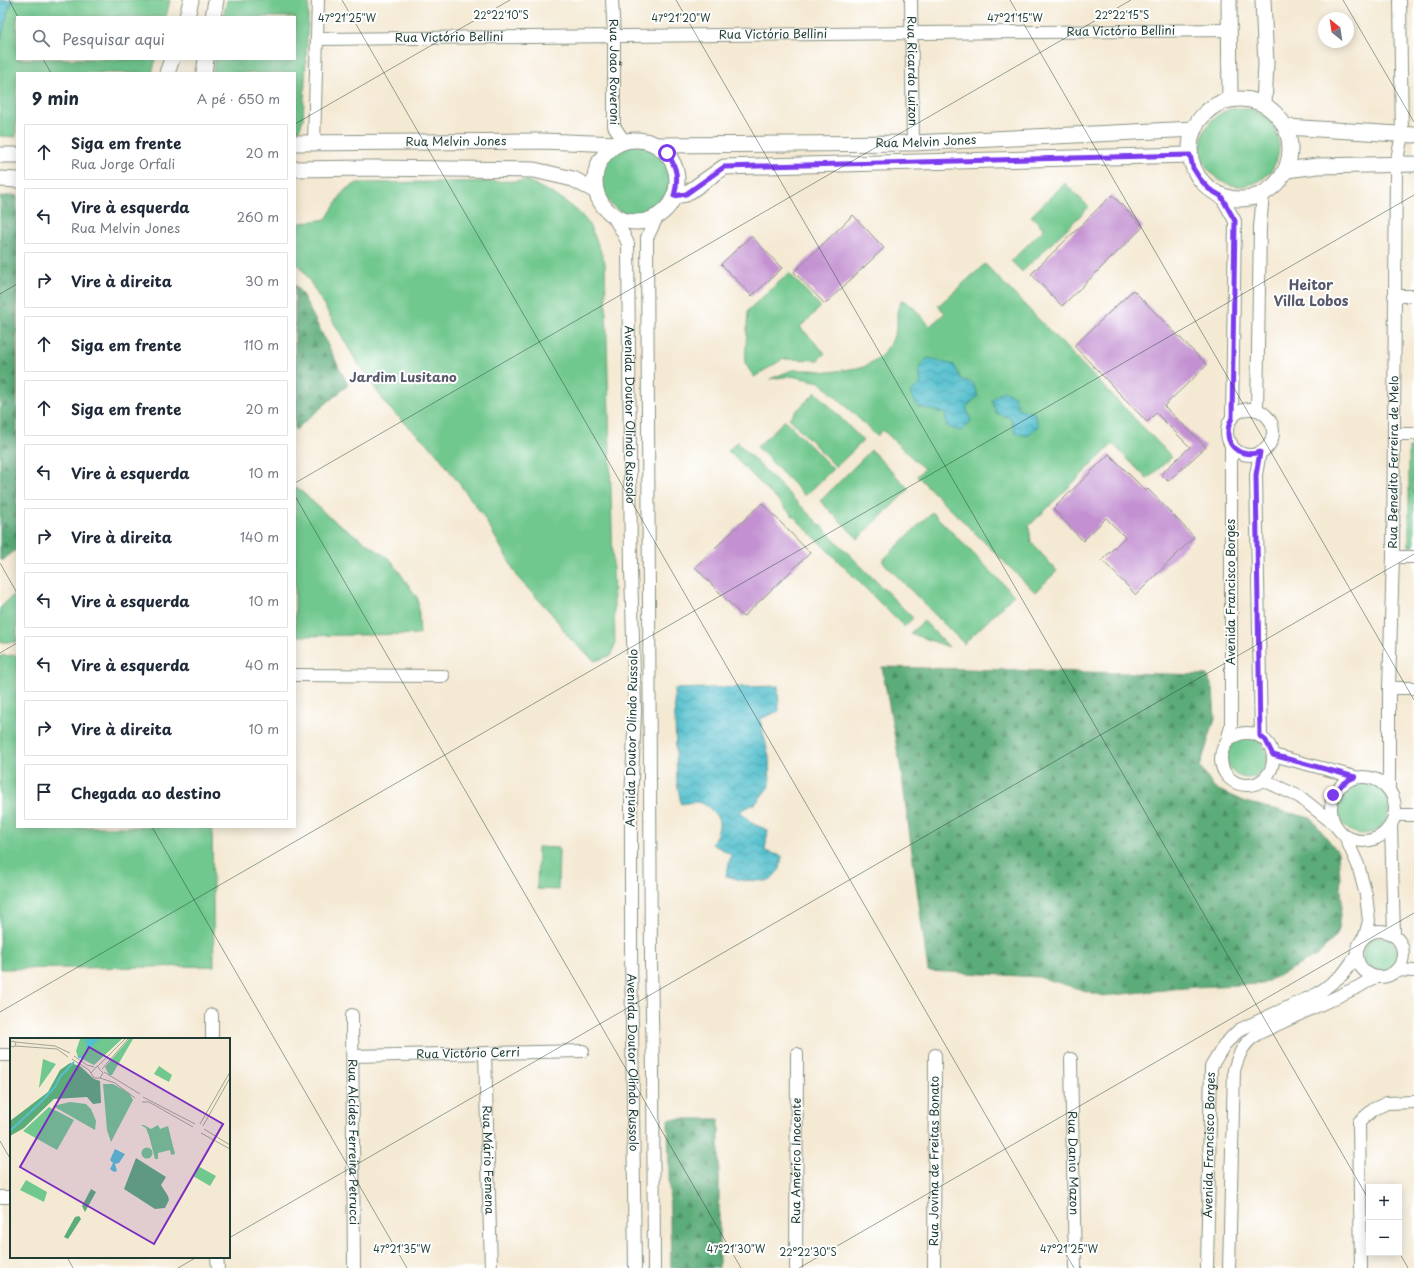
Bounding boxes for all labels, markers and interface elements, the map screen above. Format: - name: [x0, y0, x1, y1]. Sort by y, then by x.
- text: 22°22'10"S: [473, 7, 529, 22]
- text: 22°22'15"S: [1095, 7, 1149, 22]
- text: 47°21'25"W: [318, 10, 377, 25]
- text: 47°21'20"W: [652, 10, 711, 25]
- text: 47°21'15"W: [987, 10, 1043, 25]
- north arrow: [1318, 12, 1354, 48]
- search box: [16, 16, 296, 60]
- street label: Rua Ricardo Luizon: [903, 16, 923, 126]
- street label: Rua João Roveroni: [605, 18, 624, 125]
- street label: Rua Victório Bellini: [1066, 21, 1175, 40]
- street label: Rua Victório Bellini: [719, 24, 827, 43]
- icon: search: [30, 27, 52, 49]
- text: Pesquisar aqui: [62, 27, 165, 50]
- street label: Rua Victório Bellini: [395, 27, 503, 46]
- text: 9 min: [32, 85, 79, 111]
- text: A pé · 650 m: [197, 89, 280, 108]
- street label: Rua Melvin Jones: [875, 130, 977, 151]
- text: Siga em frente: [71, 131, 181, 154]
- street label: Rua Melvin Jones: [405, 131, 507, 150]
- icon: ahead: [33, 141, 55, 163]
- text: 20 m: [245, 143, 279, 162]
- route start: [658, 144, 676, 162]
- text: Rua Jorge Orfali: [71, 154, 175, 173]
- text: Vire à esquerda: [71, 195, 190, 218]
- icon: left: [33, 205, 55, 227]
- text: 260 m: [237, 207, 279, 226]
- text: Rua Melvin Jones: [71, 218, 180, 237]
- icon: right: [33, 269, 55, 291]
- text: Vire à direita: [71, 269, 172, 292]
- text: 30 m: [245, 271, 279, 290]
- district label: Heitor Villa Lobos: [1274, 274, 1349, 311]
- street label: Avenida Doutor Olindo Russolo: [621, 325, 640, 504]
- icon: ahead: [33, 333, 55, 355]
- text: Siga em frente: [71, 333, 181, 356]
- text: 110 m: [244, 335, 279, 354]
- district label: Jardim Lusitano: [349, 367, 457, 386]
- street label: Rua Benedito Ferreira de Melo: [1383, 375, 1402, 549]
- icon: ahead: [33, 397, 55, 419]
- text: Siga em frente: [71, 397, 181, 420]
- text: 20 m: [245, 399, 279, 418]
- icon: left: [33, 461, 55, 483]
- text: Vire à esquerda: [71, 461, 190, 484]
- text: 10 m: [249, 463, 279, 482]
- street label: Avenida Francisco Borges: [1221, 518, 1239, 665]
- icon: right: [33, 525, 55, 547]
- text: Vire à direita: [71, 525, 172, 548]
- text: 140 m: [240, 527, 279, 546]
- icon: left: [33, 589, 55, 611]
- text: Vire à esquerda: [71, 589, 190, 612]
- text: 10 m: [249, 591, 279, 610]
- street label: Avenida Doutor Olindo Russolo: [620, 649, 642, 827]
- icon: left: [33, 653, 55, 675]
- text: Vire à esquerda: [71, 653, 190, 676]
- text: 40 m: [245, 655, 279, 674]
- icon: right: [33, 717, 55, 739]
- text: Vire à direita: [71, 717, 172, 740]
- text: 10 m: [249, 719, 279, 738]
- icon: arrive: [33, 781, 55, 803]
- text: Chegada ao destino: [71, 781, 221, 804]
- route end: [1324, 786, 1342, 804]
- street label: Avenida Doutor Olindo Russolo: [623, 973, 644, 1152]
- inset map: [10, 1038, 230, 1258]
- street label: Rua Victório Cerri: [416, 1042, 520, 1063]
- street label: Rua Alcídes Ferreira Petrucci: [344, 1059, 364, 1225]
- street label: Avenida Francisco Borges: [1198, 1071, 1219, 1218]
- street label: Rua Jovina de Freitas Bonato: [924, 1076, 943, 1246]
- street label: Rua Américo Inocente: [786, 1098, 805, 1224]
- street label: Rua Mário Femena: [478, 1105, 500, 1215]
- street label: Rua Danio Mazon: [1064, 1111, 1084, 1215]
- map controls: [1366, 1184, 1402, 1256]
- button: +: [1366, 1184, 1402, 1220]
- button: −: [1366, 1220, 1402, 1256]
- text: 47°21'35"W: [373, 1241, 431, 1256]
- text: 47°21'30"W: [707, 1241, 766, 1256]
- text: 47°21'25"W: [1040, 1241, 1099, 1256]
- text: 22°22'30"S: [779, 1244, 837, 1259]

